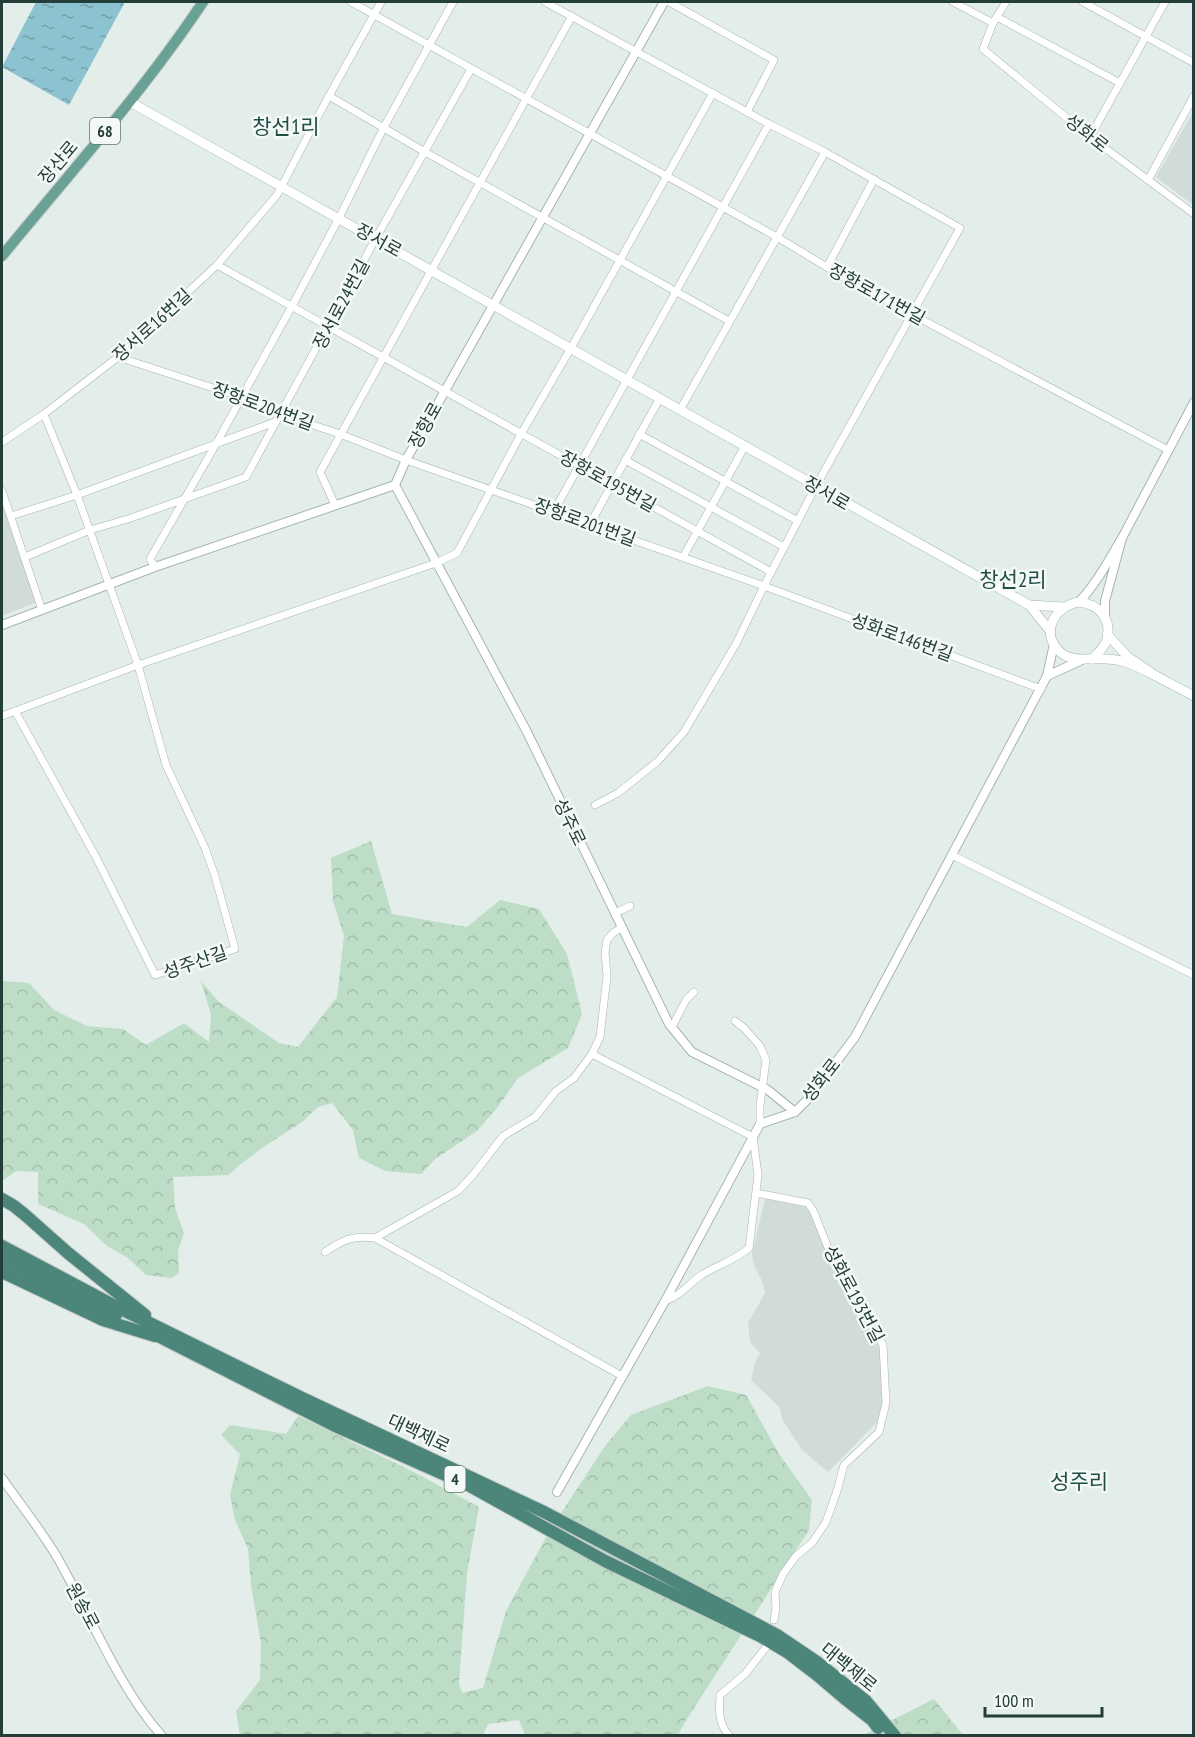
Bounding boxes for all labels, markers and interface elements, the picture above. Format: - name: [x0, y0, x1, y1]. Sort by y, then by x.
- street label: 성화로: [1060, 109, 1114, 157]
- district label: 창선1리: [252, 113, 320, 140]
- road number: 68: [90, 118, 120, 144]
- street label: 장산로: [33, 136, 83, 188]
- street label: 장서로: [352, 218, 406, 262]
- street label: 장서로24번길: [308, 255, 374, 353]
- street label: 장항로171번길: [825, 258, 929, 330]
- street label: 장서로16번길: [108, 283, 196, 367]
- street label: 장항로204번길: [209, 377, 317, 435]
- street label: 장항로: [403, 398, 447, 452]
- street label: 장항로195번길: [556, 445, 660, 517]
- street label: 장서로: [800, 471, 854, 515]
- street label: 장항로201번길: [531, 493, 639, 551]
- district label: 창선2리: [979, 566, 1047, 593]
- street label: 성화로146번길: [848, 608, 956, 666]
- street label: 성주로: [549, 795, 591, 849]
- street label: 성주산길: [160, 940, 230, 984]
- street label: 성화로: [797, 1053, 845, 1107]
- street label: 성화로193번길: [819, 1241, 889, 1347]
- street label: 대백제로: [384, 1409, 454, 1457]
- road number: 4: [444, 1466, 466, 1492]
- district label: 성주리: [1050, 1468, 1108, 1495]
- street label: 원송로: [61, 1579, 105, 1633]
- street label: 대백제로: [816, 1637, 882, 1697]
- scale bar: [985, 1680, 1102, 1718]
- text: 100 m: [994, 1689, 1034, 1712]

